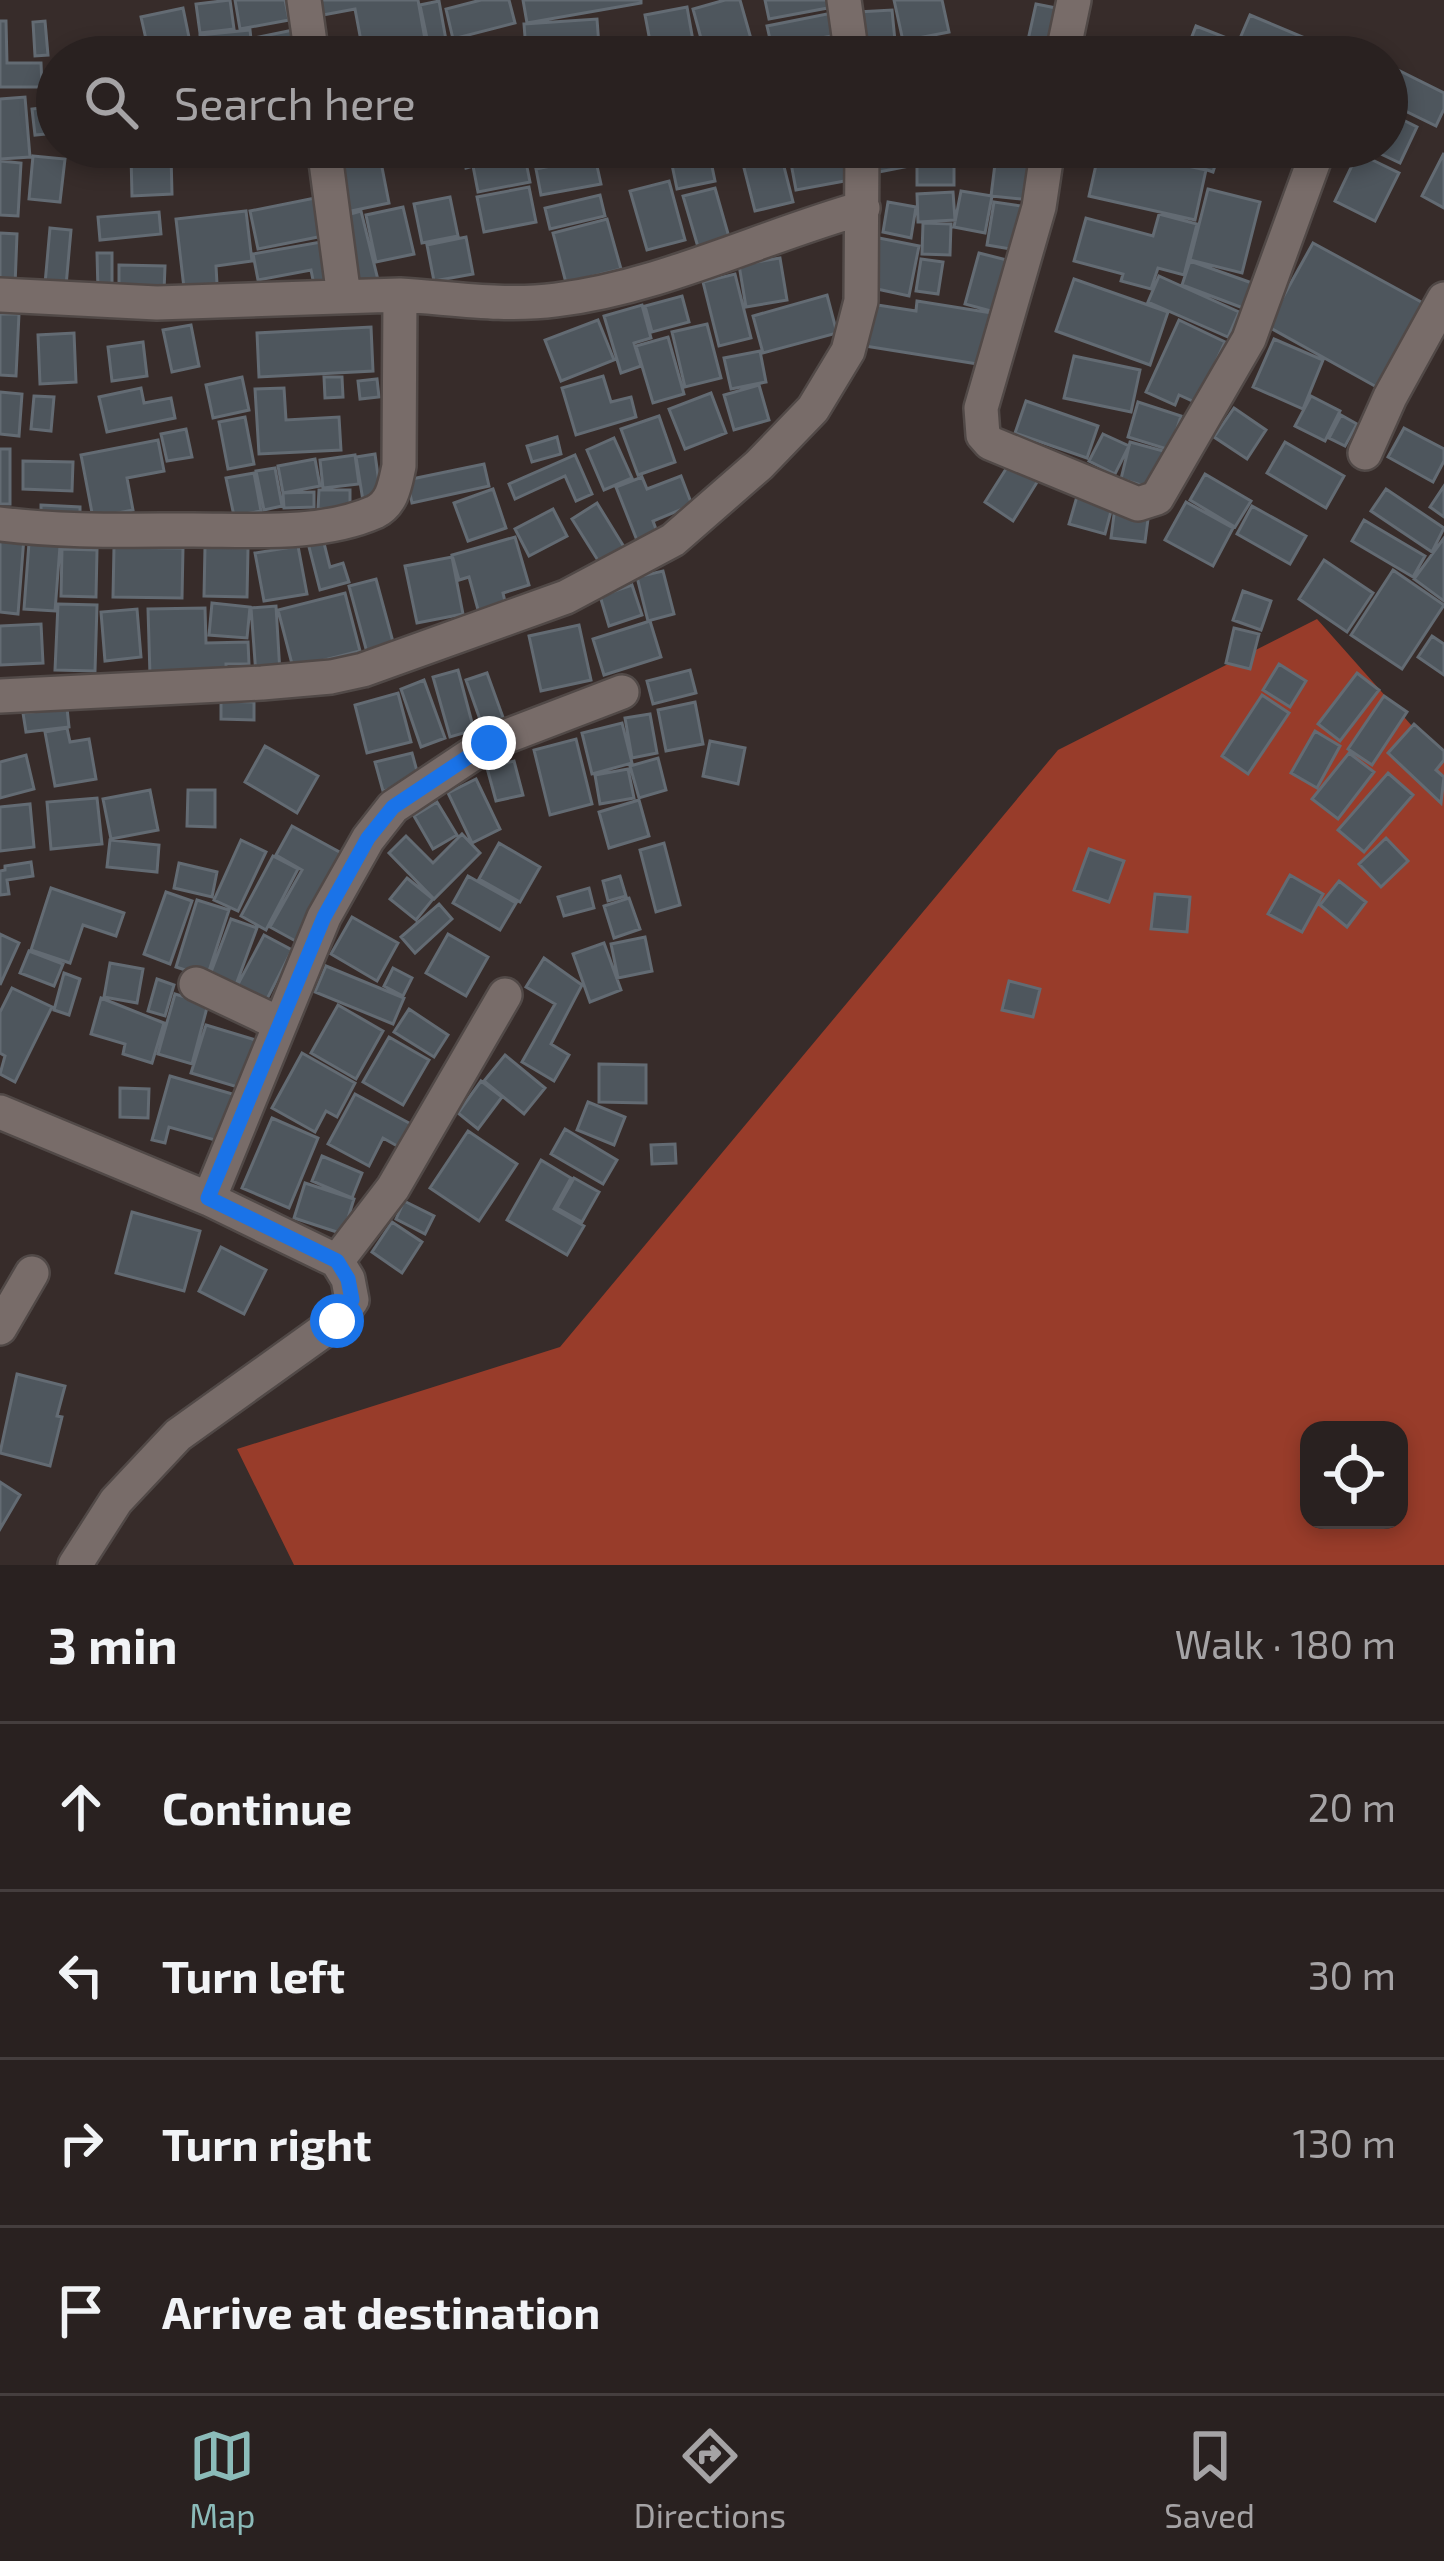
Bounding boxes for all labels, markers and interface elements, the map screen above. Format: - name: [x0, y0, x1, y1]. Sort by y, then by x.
- search box: [36, 36, 1408, 168]
- icon: search: [78, 69, 144, 135]
- text: Search here: [174, 75, 416, 129]
- route end: [462, 716, 516, 770]
- route start: [310, 1294, 364, 1348]
- map controls: [1300, 1421, 1408, 1529]
- button: locate: [1300, 1421, 1408, 1529]
- text: 3 min: [48, 1613, 178, 1674]
- text: Walk · 180 m: [1175, 1620, 1396, 1667]
- icon: ahead: [48, 1774, 114, 1840]
- text: Continue: [162, 1780, 352, 1834]
- text: 20 m: [1308, 1783, 1396, 1830]
- icon: left: [48, 1942, 114, 2008]
- text: Turn left: [162, 1948, 345, 2002]
- text: 30 m: [1308, 1951, 1396, 1998]
- icon: right: [48, 2110, 114, 2176]
- text: Turn right: [162, 2116, 371, 2170]
- text: 130 m: [1292, 2119, 1396, 2166]
- icon: arrive: [48, 2278, 114, 2344]
- text: Arrive at destination: [162, 2284, 600, 2338]
- tab: Map: [189, 2423, 255, 2535]
- tab: Directions: [634, 2423, 786, 2535]
- tab: Saved: [1164, 2423, 1255, 2535]

